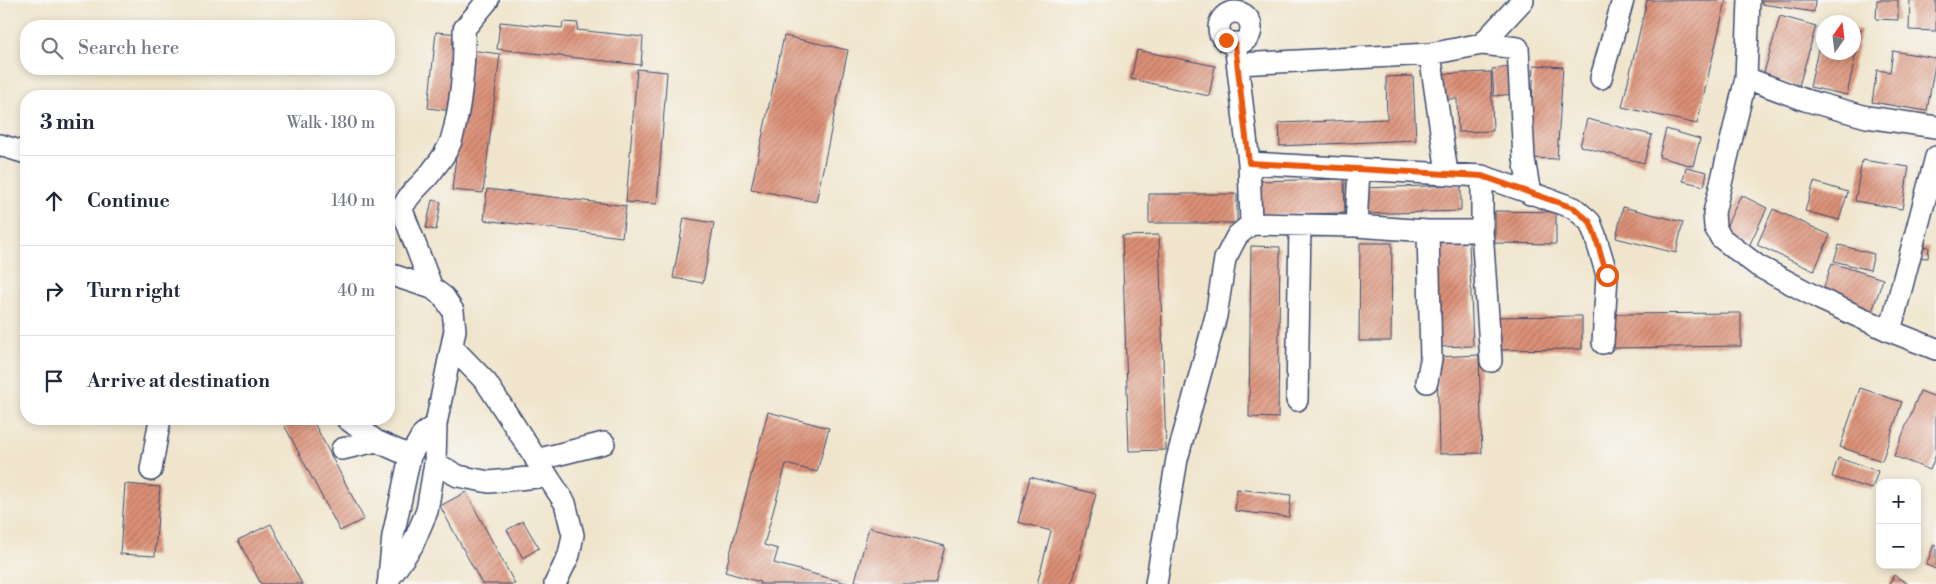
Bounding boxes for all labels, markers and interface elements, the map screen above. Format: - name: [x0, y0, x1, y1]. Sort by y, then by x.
- north arrow: [1816, 15, 1861, 60]
- search box: [20, 20, 395, 75]
- route end: [1215, 29, 1238, 52]
- icon: search: [38, 34, 66, 62]
- text: Search here: [78, 36, 179, 60]
- text: 3 min: [40, 110, 95, 136]
- text: Walk · 180 m: [287, 113, 375, 133]
- icon: ahead: [40, 187, 68, 215]
- text: Continue: [87, 189, 170, 213]
- text: 140 m: [331, 191, 375, 211]
- route start: [1596, 264, 1619, 287]
- icon: right: [40, 277, 68, 305]
- text: Turn right: [87, 279, 180, 303]
- text: 40 m: [338, 281, 375, 301]
- icon: arrive: [40, 367, 68, 395]
- text: Arrive at destination: [87, 369, 270, 393]
- map controls: [1876, 479, 1921, 569]
- button: +: [1876, 479, 1921, 524]
- button: −: [1876, 524, 1921, 569]

